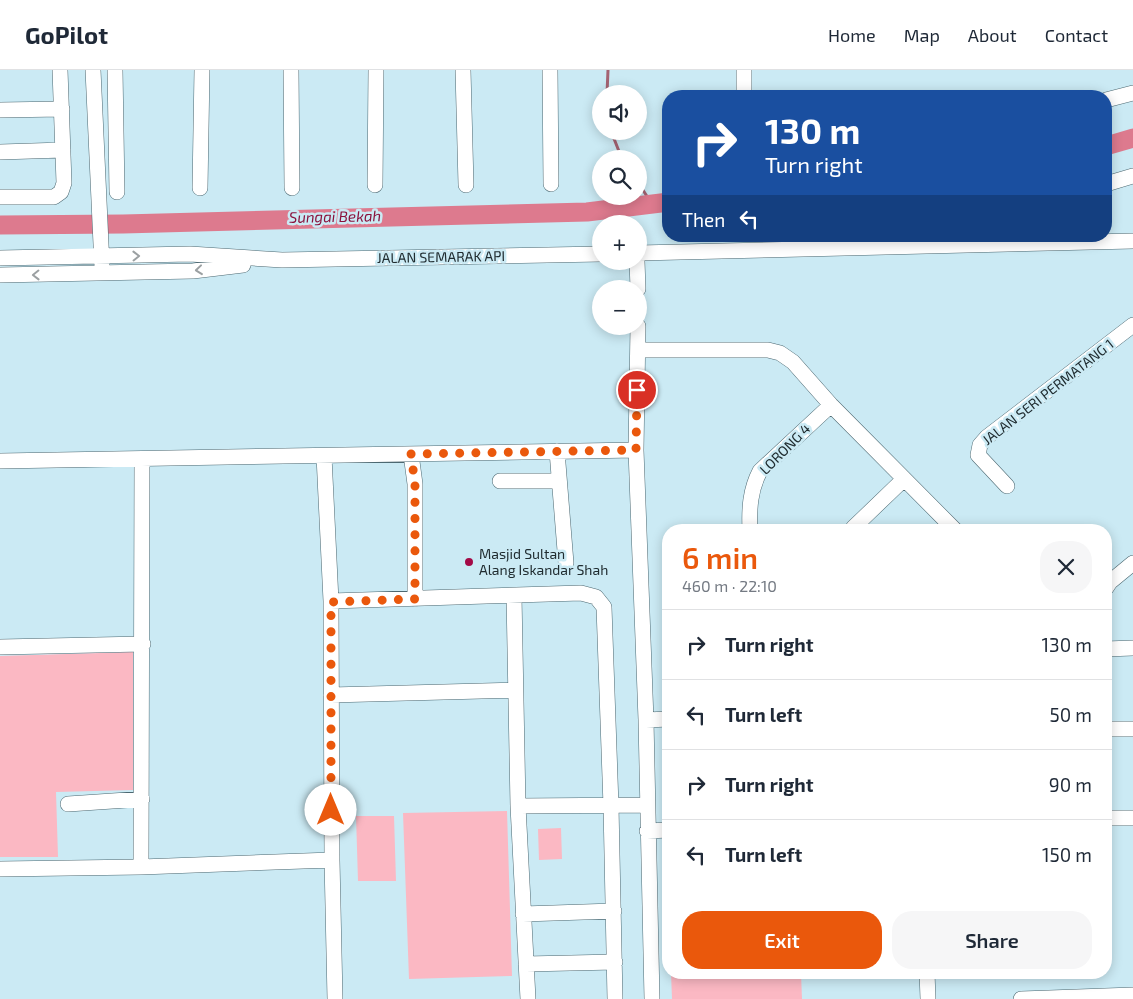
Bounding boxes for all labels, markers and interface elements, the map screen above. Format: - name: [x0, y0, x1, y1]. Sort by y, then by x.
- text: GoPilot: [25, 20, 108, 49]
- text: Home: [828, 24, 876, 46]
- text: Map: [904, 24, 940, 46]
- text: About: [968, 24, 1017, 46]
- text: Contact: [1045, 24, 1108, 46]
- map controls: [592, 85, 647, 335]
- button: sound: [592, 85, 647, 140]
- text: 130 m: [765, 109, 860, 151]
- icon: right: [682, 110, 747, 175]
- button: search: [592, 150, 647, 205]
- text: Turn right: [765, 151, 863, 177]
- icon: left: [735, 205, 763, 233]
- water label: Sungai Bekah: [289, 206, 381, 226]
- text: Then: [682, 208, 725, 231]
- button: +: [592, 215, 647, 270]
- street label: JALAN SEMARAK API: [377, 247, 505, 266]
- one-way arrow: [132, 250, 140, 261]
- one-way arrow: [194, 264, 202, 275]
- one-way arrow: [32, 269, 40, 280]
- button: −: [592, 280, 647, 335]
- street label: JALAN SERI PERMATANG 1: [979, 335, 1117, 448]
- pin: [616, 369, 658, 411]
- icon: arrive: [623, 376, 651, 404]
- street label: LORONG 4: [756, 420, 814, 478]
- text: 6 min: [682, 539, 758, 575]
- button: close: [1040, 541, 1092, 593]
- place label: Masjid Sultan Alang Iskandar Shah: [479, 545, 608, 578]
- marker: Masjid Sultan Alang Iskandar Shah: [463, 556, 475, 568]
- text: 460 m · 22:10: [682, 576, 777, 595]
- icon: right: [682, 631, 710, 659]
- text: Turn right: [725, 633, 813, 656]
- text: 130 m: [1042, 633, 1092, 656]
- icon: left: [682, 701, 710, 729]
- text: Turn left: [725, 703, 802, 726]
- text: 50 m: [1049, 703, 1092, 726]
- icon: right: [682, 771, 710, 799]
- text: Turn right: [725, 773, 813, 796]
- text: 90 m: [1049, 773, 1092, 796]
- position arrow: [304, 783, 356, 835]
- icon: left: [682, 841, 710, 869]
- text: Turn left: [725, 843, 802, 866]
- text: 150 m: [1042, 843, 1092, 866]
- button: Exit: [682, 911, 882, 969]
- button: Share: [892, 911, 1092, 969]

